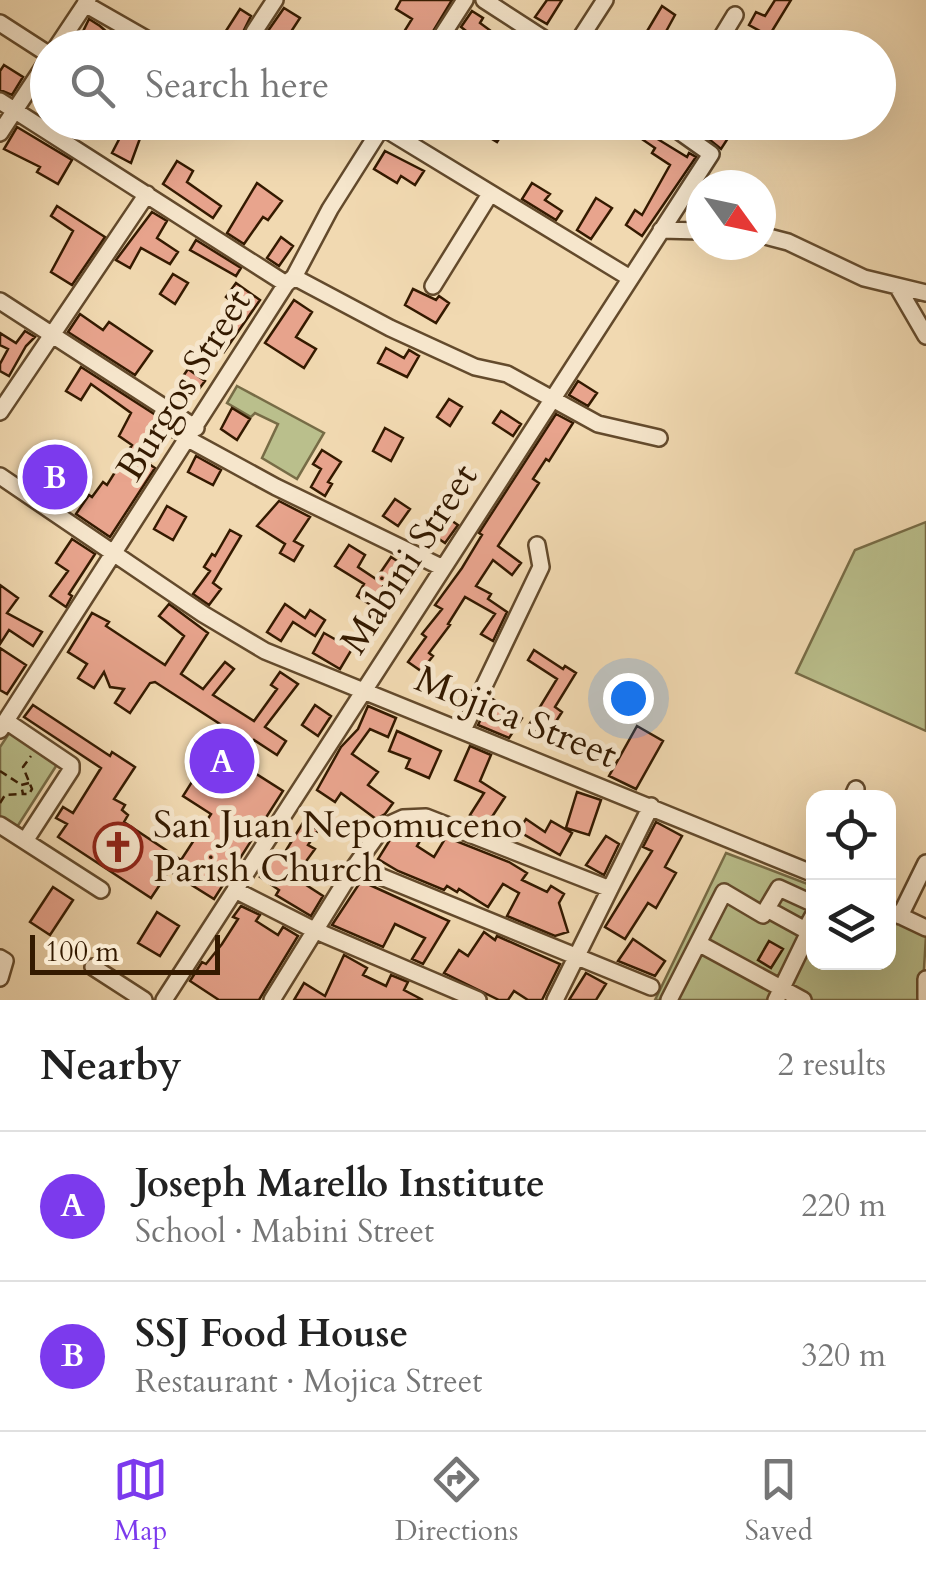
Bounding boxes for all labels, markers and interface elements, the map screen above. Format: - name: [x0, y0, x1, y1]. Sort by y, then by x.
- search box: [30, 30, 896, 140]
- icon: search: [65, 58, 120, 113]
- text: Search here: [145, 59, 329, 111]
- north arrow: [686, 170, 776, 260]
- street label: Burgos Street: [105, 279, 263, 491]
- pin: B: [22, 440, 88, 514]
- street label: Mabini Street: [328, 454, 490, 664]
- street label: Mojica Street: [407, 653, 625, 781]
- your location: [603, 673, 654, 724]
- pin: A: [190, 724, 254, 798]
- map controls: [806, 790, 896, 970]
- button: locate: [806, 790, 896, 880]
- place label: San Juan Nepomuceno Parish Church: [153, 799, 522, 895]
- church icon: San Juan Nepomuceno Parish Church: [92, 821, 144, 873]
- button: layers: [806, 880, 896, 970]
- scale bar: [30, 930, 220, 974]
- text: 100 m: [45, 933, 119, 971]
- text: Nearby: [40, 1037, 182, 1094]
- text: 2 results: [778, 1043, 886, 1087]
- text: Joseph Marello Institute: [135, 1158, 545, 1210]
- text: A: [60, 1184, 85, 1228]
- text: 220 m: [801, 1184, 886, 1228]
- text: School · Mabini Street: [135, 1210, 434, 1254]
- text: SSJ Food House: [135, 1308, 408, 1360]
- text: B: [61, 1334, 84, 1378]
- text: 320 m: [801, 1334, 886, 1378]
- text: Restaurant · Mojica Street: [135, 1360, 482, 1404]
- tab: Map: [113, 1452, 168, 1550]
- tab: Directions: [395, 1452, 518, 1550]
- tab: Saved: [745, 1452, 813, 1550]

